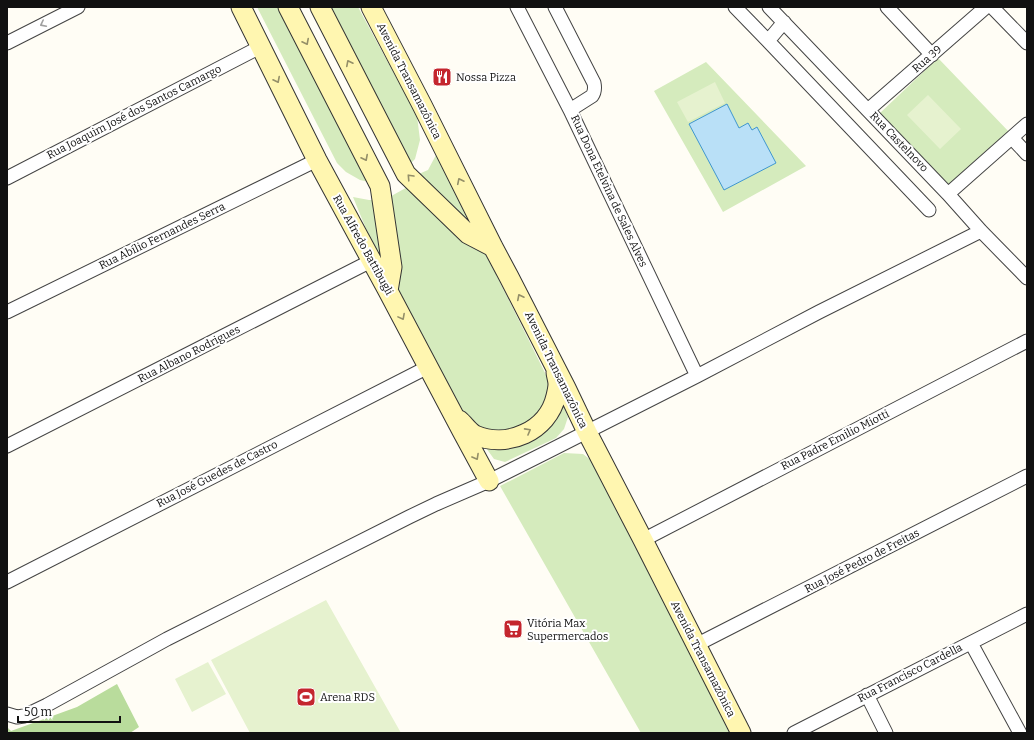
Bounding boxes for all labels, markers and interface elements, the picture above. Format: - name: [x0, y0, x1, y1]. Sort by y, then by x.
- one-way arrow: [40, 20, 48, 27]
- street label: Avenida Transamazônica: [374, 21, 444, 141]
- one-way arrow: [301, 38, 309, 45]
- street label: Rua 39: [910, 43, 944, 75]
- one-way arrow: [346, 60, 354, 67]
- street label: Rua Joaquim José dos Santos Camargo: [45, 62, 223, 162]
- restaurant icon: Nossa Pizza: [431, 66, 453, 88]
- place label: Nossa Pizza: [456, 71, 516, 84]
- one-way arrow: [272, 75, 279, 83]
- street label: Rua Castelnovo: [867, 109, 931, 175]
- street label: Rua Dona Etelvina de Sales Alves: [568, 113, 650, 269]
- one-way arrow: [360, 153, 368, 161]
- one-way arrow: [407, 174, 415, 182]
- one-way arrow: [457, 178, 465, 186]
- street label: Rua Alfredo Battibugli: [330, 193, 396, 298]
- street label: Rua Abílio Fernandes Serra: [97, 200, 227, 272]
- one-way arrow: [517, 294, 524, 301]
- street label: Avenida Transamazônica: [522, 309, 590, 431]
- one-way arrow: [397, 313, 405, 321]
- street label: Rua Albano Rodrigues: [136, 323, 242, 385]
- street label: Rua Padre Emilio Miotti: [779, 407, 892, 473]
- one-way arrow: [524, 429, 531, 436]
- street label: Rua José Guedes de Castro: [154, 438, 280, 510]
- one-way arrow: [471, 453, 479, 460]
- street label: Rua José Pedro de Freitas: [802, 526, 922, 596]
- street label: Avenida Transamazônica: [668, 599, 738, 719]
- place label: Vitória Max Supermercados: [527, 617, 608, 643]
- supermarket icon: Vitória Max Supermercados: [502, 618, 524, 640]
- street label: Rua Francisco Cardella: [855, 641, 965, 705]
- sports icon: Arena RDS: [295, 686, 317, 708]
- place label: Arena RDS: [320, 691, 375, 704]
- scale bar: [18, 698, 120, 724]
- text: 50 m: [24, 705, 53, 719]

